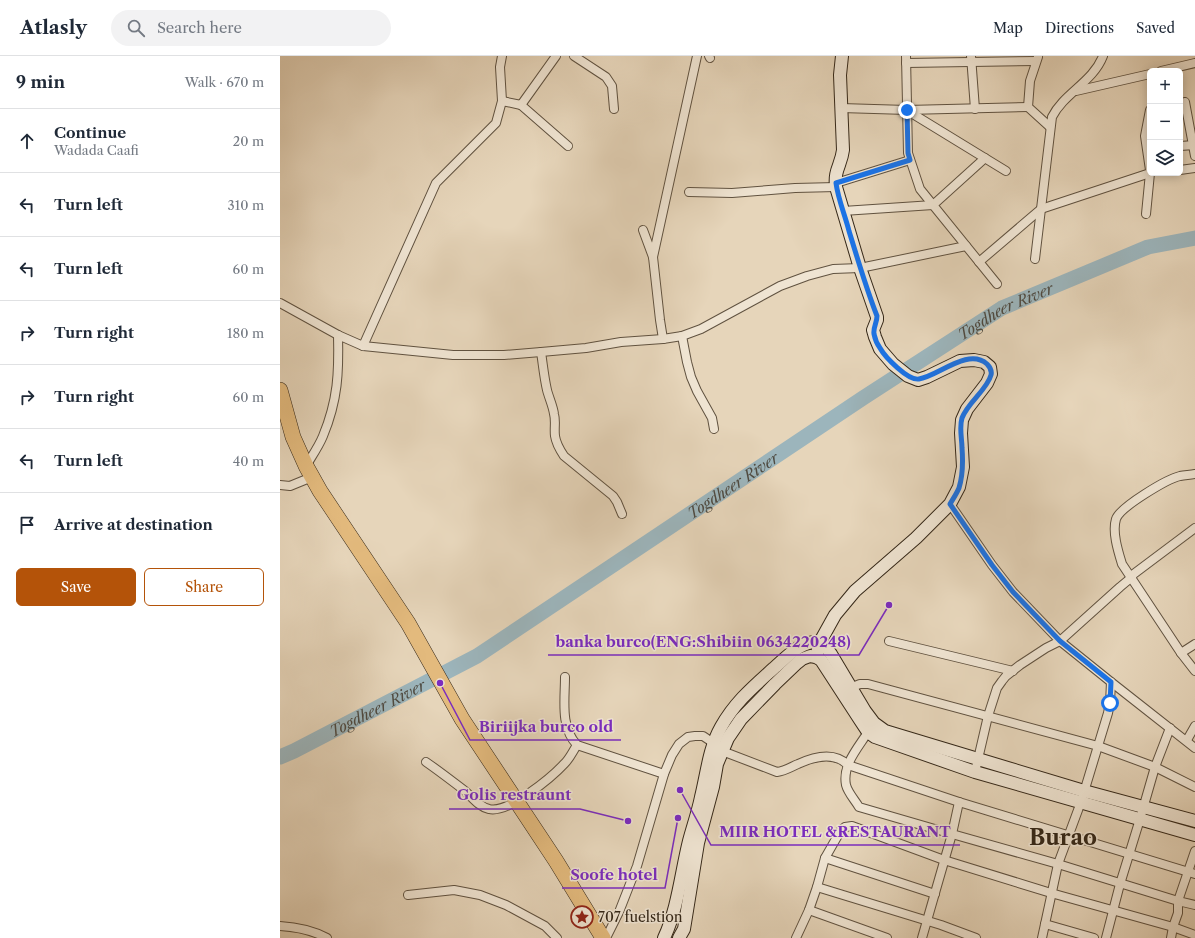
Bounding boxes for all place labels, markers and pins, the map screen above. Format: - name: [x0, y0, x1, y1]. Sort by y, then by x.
- callout: banka burco(ENG:Shibiin 0634220248): [548, 628, 859, 655]
- callout: Biriijka burco old: [470, 713, 621, 740]
- callout: Golis restraunt: [449, 782, 580, 809]
- callout: MIIR HOTEL &RESTAURANT: [711, 818, 960, 845]
- callout: Soofe hotel: [562, 861, 665, 888]
- place icon: 707 fuelstion: [569, 904, 595, 930]
- place label: 707 fuelstion: [598, 908, 683, 926]

